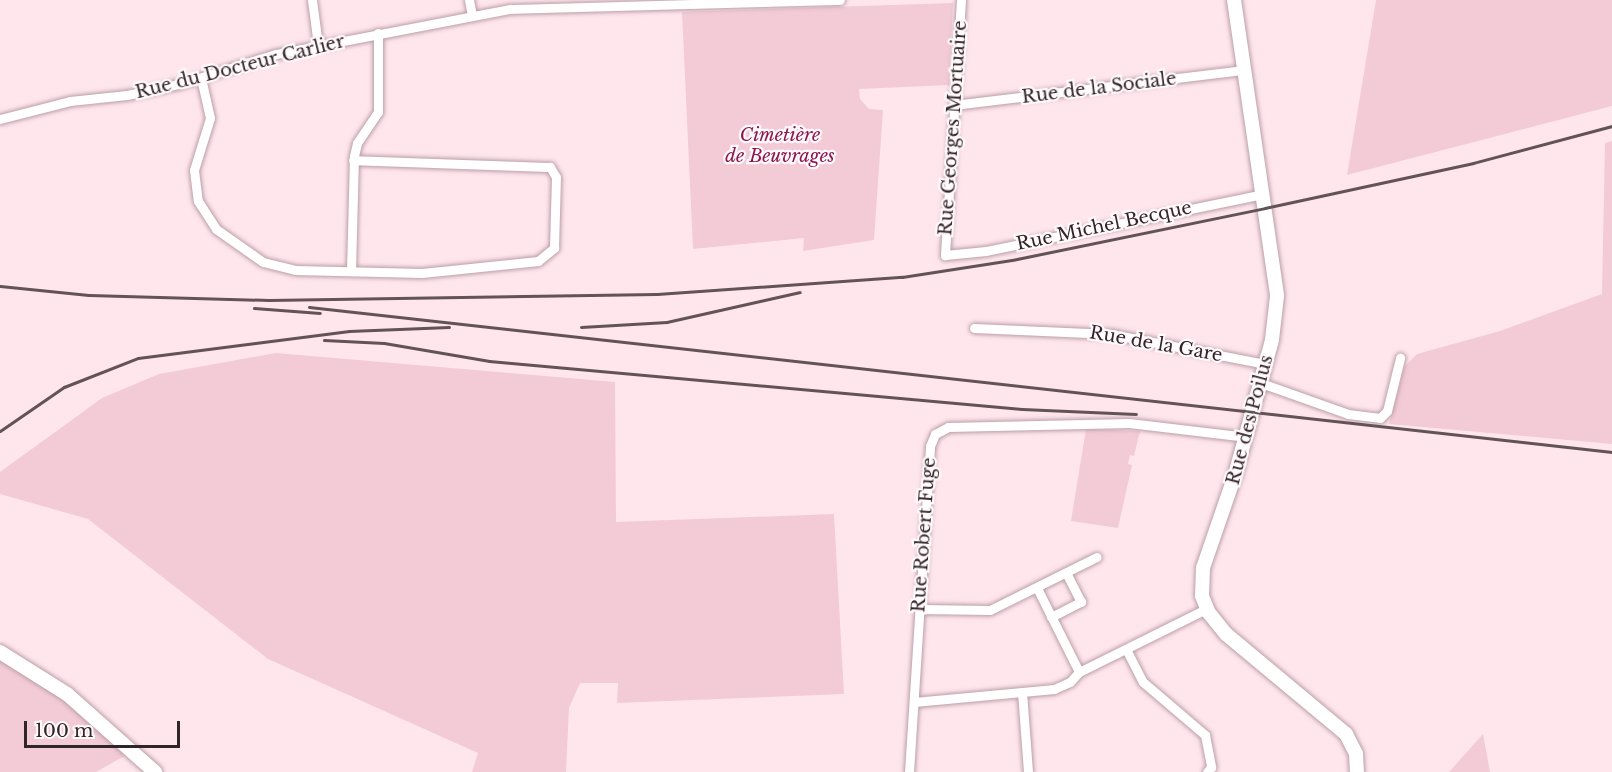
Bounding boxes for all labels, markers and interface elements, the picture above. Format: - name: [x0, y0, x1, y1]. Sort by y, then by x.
- street label: Rue Georges Mortuaire: [935, 20, 971, 236]
- street label: Rue du Docteur Carlier: [133, 30, 347, 104]
- street label: Rue de la Sociale: [1020, 68, 1178, 108]
- park label: Cimetière de Beuvrages: [725, 125, 835, 168]
- street label: Rue Michel Becque: [1014, 197, 1194, 255]
- street label: Rue de la Gare: [1088, 322, 1224, 366]
- street label: Rue des Poilus: [1222, 353, 1278, 487]
- street label: Rue Robert Fuge: [908, 457, 940, 613]
- scale bar: [27, 709, 183, 747]
- text: 100 m: [35, 720, 93, 742]

